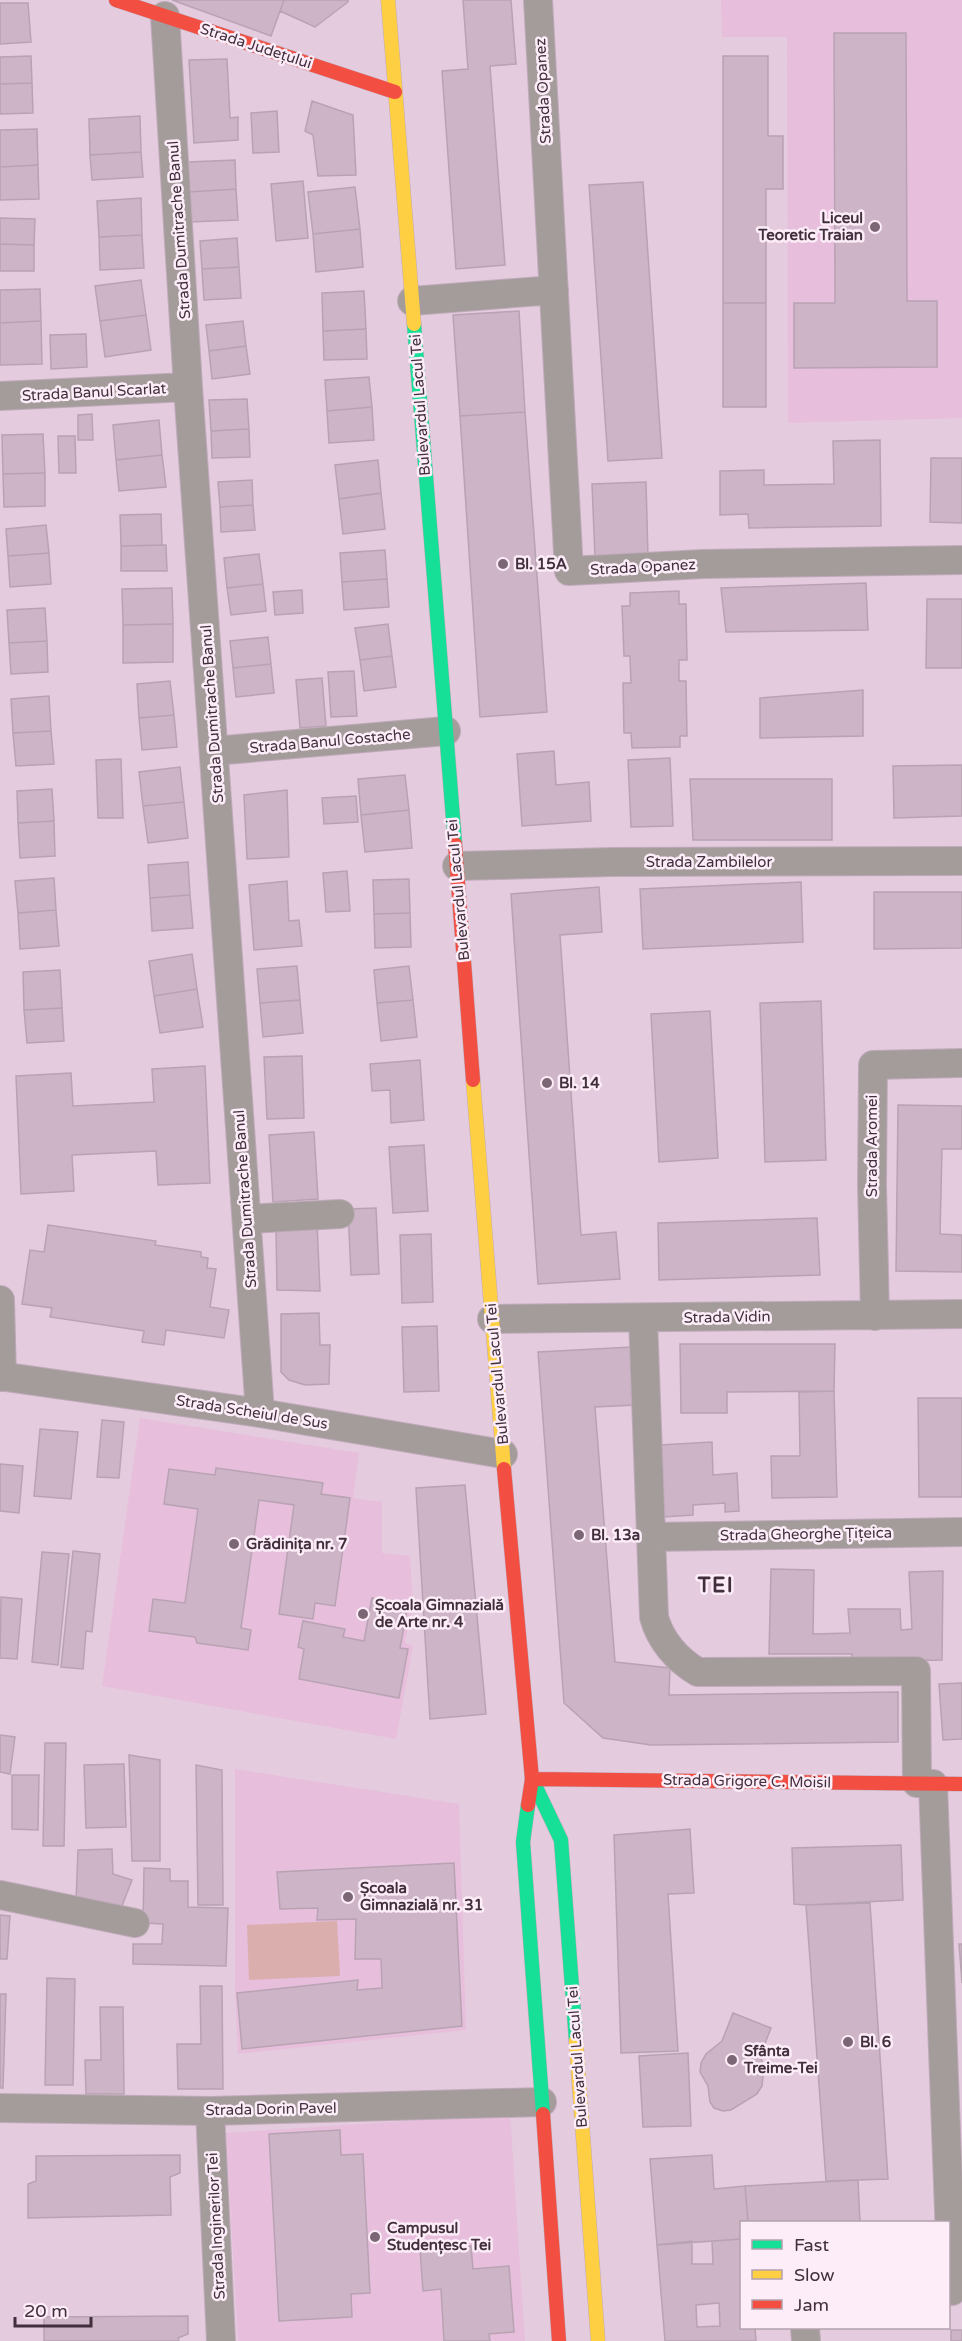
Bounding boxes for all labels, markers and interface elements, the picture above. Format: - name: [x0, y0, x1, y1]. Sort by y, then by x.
- street label: Strada Județului: [198, 19, 314, 73]
- street label: Strada Opanez: [531, 38, 555, 144]
- street label: Strada Dumitrache Banul: [164, 140, 194, 320]
- place label: Liceul Teoretic Traian: [757, 209, 863, 244]
- marker: Liceul Teoretic Traian: [868, 220, 882, 234]
- street label: Bulevardul Lacul Tei: [406, 334, 434, 476]
- street label: Strada Banul Scarlat: [21, 379, 167, 405]
- place label: Bl. 15A: [515, 555, 567, 573]
- street label: Strada Opanez: [590, 555, 696, 579]
- marker: Bl. 15A: [496, 557, 510, 571]
- street label: Strada Dumitrache Banul: [197, 624, 227, 804]
- street label: Strada Banul Costache: [249, 725, 411, 757]
- street label: Bulevardul Lacul Tei: [443, 819, 473, 961]
- street label: Strada Zambilelor: [646, 853, 772, 871]
- place label: Bl. 14: [559, 1074, 600, 1092]
- marker: Bl. 14: [540, 1076, 554, 1090]
- street label: Strada Aromei: [863, 1095, 881, 1197]
- street label: Strada Dumitrache Banul: [230, 1109, 260, 1289]
- street label: Bulevardul Lacul Tei: [482, 1303, 512, 1445]
- street label: Strada Vidin: [683, 1307, 771, 1327]
- street label: Strada Scheiul de Sus: [175, 1391, 329, 1433]
- street label: Strada Gheorghe Țițeica: [720, 1523, 892, 1545]
- place label: Bl. 13a: [591, 1526, 640, 1544]
- marker: Bl. 13a: [572, 1528, 586, 1542]
- place label: Grădinița nr. 7: [246, 1535, 347, 1554]
- marker: Grădinița nr. 7: [227, 1537, 241, 1551]
- district label: TEI: [697, 1573, 734, 1598]
- place label: Școala Gimnazială de Arte nr. 4: [375, 1596, 504, 1631]
- marker: Școala Gimnazială de Arte nr. 4: [356, 1607, 370, 1621]
- street label: Strada Grigore C. Moisil: [663, 1771, 831, 1791]
- place label: Școala Gimnazială nr. 31: [360, 1879, 483, 1914]
- marker: Școala Gimnazială nr. 31: [341, 1890, 355, 1904]
- street label: Bulevardul Lacul Tei: [563, 1986, 591, 2128]
- place label: Bl. 6: [860, 2033, 891, 2051]
- marker: Bl. 6: [841, 2035, 855, 2049]
- place label: Sfânta Treime-Tei: [743, 2042, 818, 2077]
- marker: Sfânta Treime-Tei: [725, 2053, 739, 2067]
- street label: Strada Dorin Pavel: [205, 2099, 337, 2119]
- street label: Strada Inginerilor Tei: [203, 2152, 229, 2300]
- place label: Campusul Studențesc Tei: [387, 2219, 491, 2255]
- legend: [740, 2221, 950, 2329]
- marker: Campusul Studențesc Tei: [368, 2230, 382, 2244]
- text: Fast: [794, 2234, 829, 2256]
- text: Slow: [794, 2264, 835, 2286]
- scale bar: [15, 2290, 92, 2328]
- text: Jam: [794, 2294, 829, 2316]
- text: 20 m: [24, 2300, 68, 2322]

